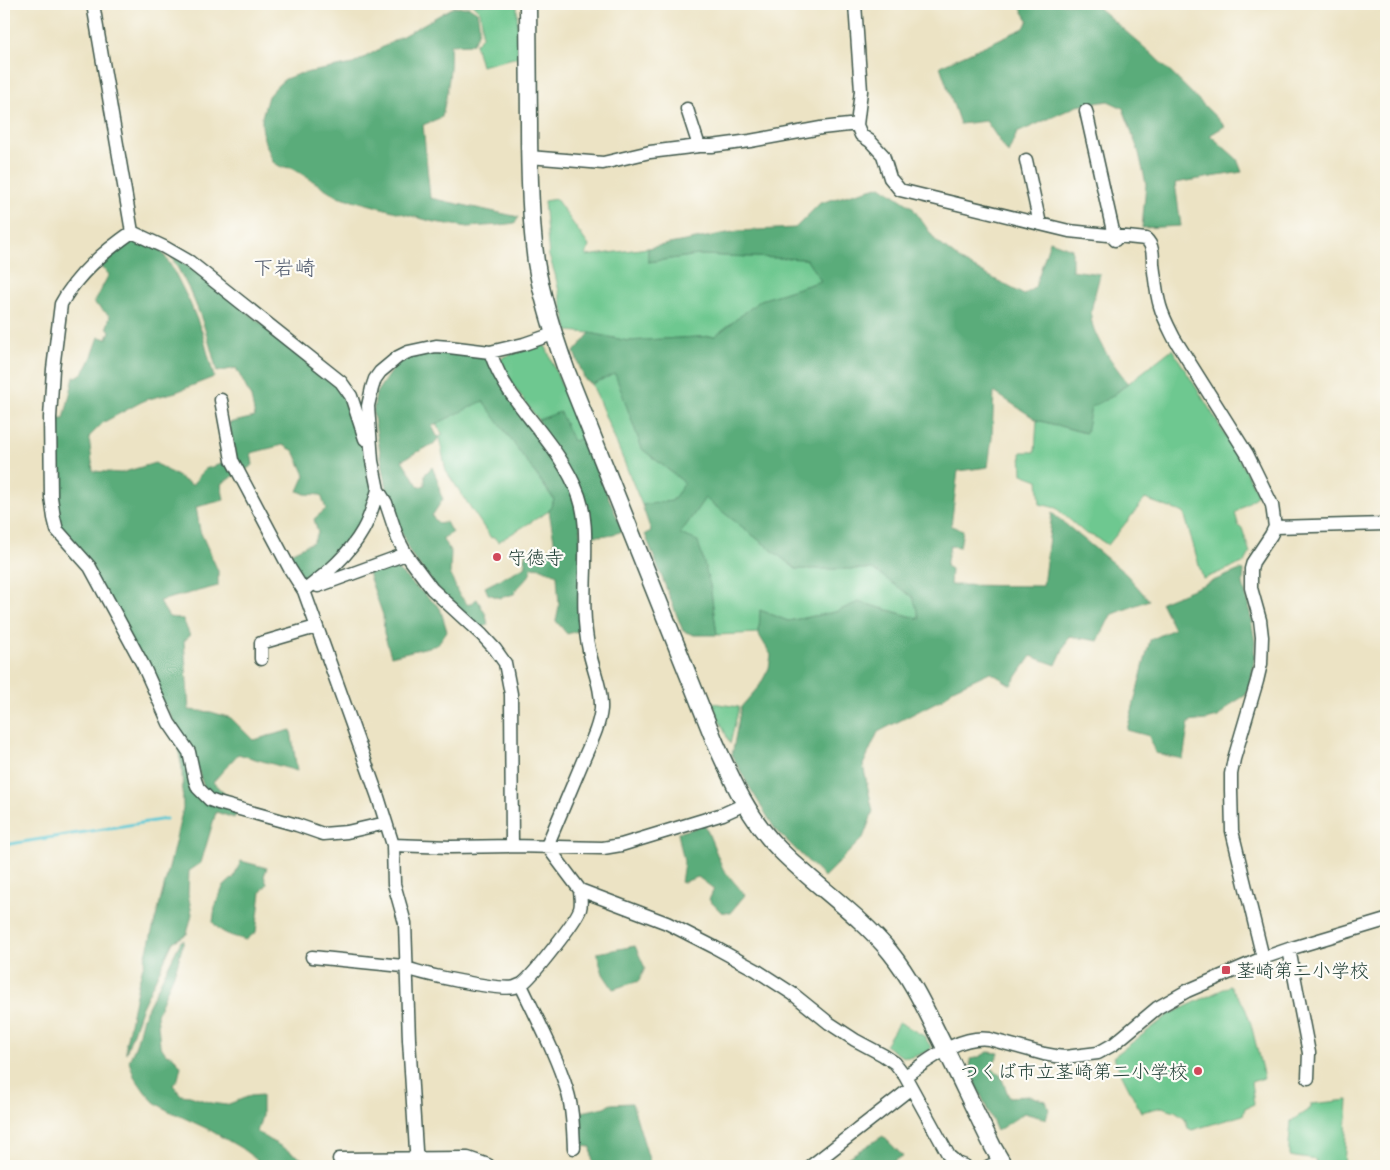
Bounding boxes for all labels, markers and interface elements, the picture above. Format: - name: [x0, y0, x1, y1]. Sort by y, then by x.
- district label: 下岩崎: [253, 255, 316, 280]
- place label: 守徳寺: [507, 546, 564, 569]
- marker: 守徳寺: [491, 551, 503, 563]
- place label: 茎崎第二小学校: [1236, 959, 1369, 982]
- marker: 茎崎第二小学校: [1220, 964, 1232, 976]
- place label: つくば市立茎崎第二小学校: [960, 1060, 1188, 1083]
- marker: つくば市立茎崎第二小学校: [1192, 1065, 1204, 1077]

